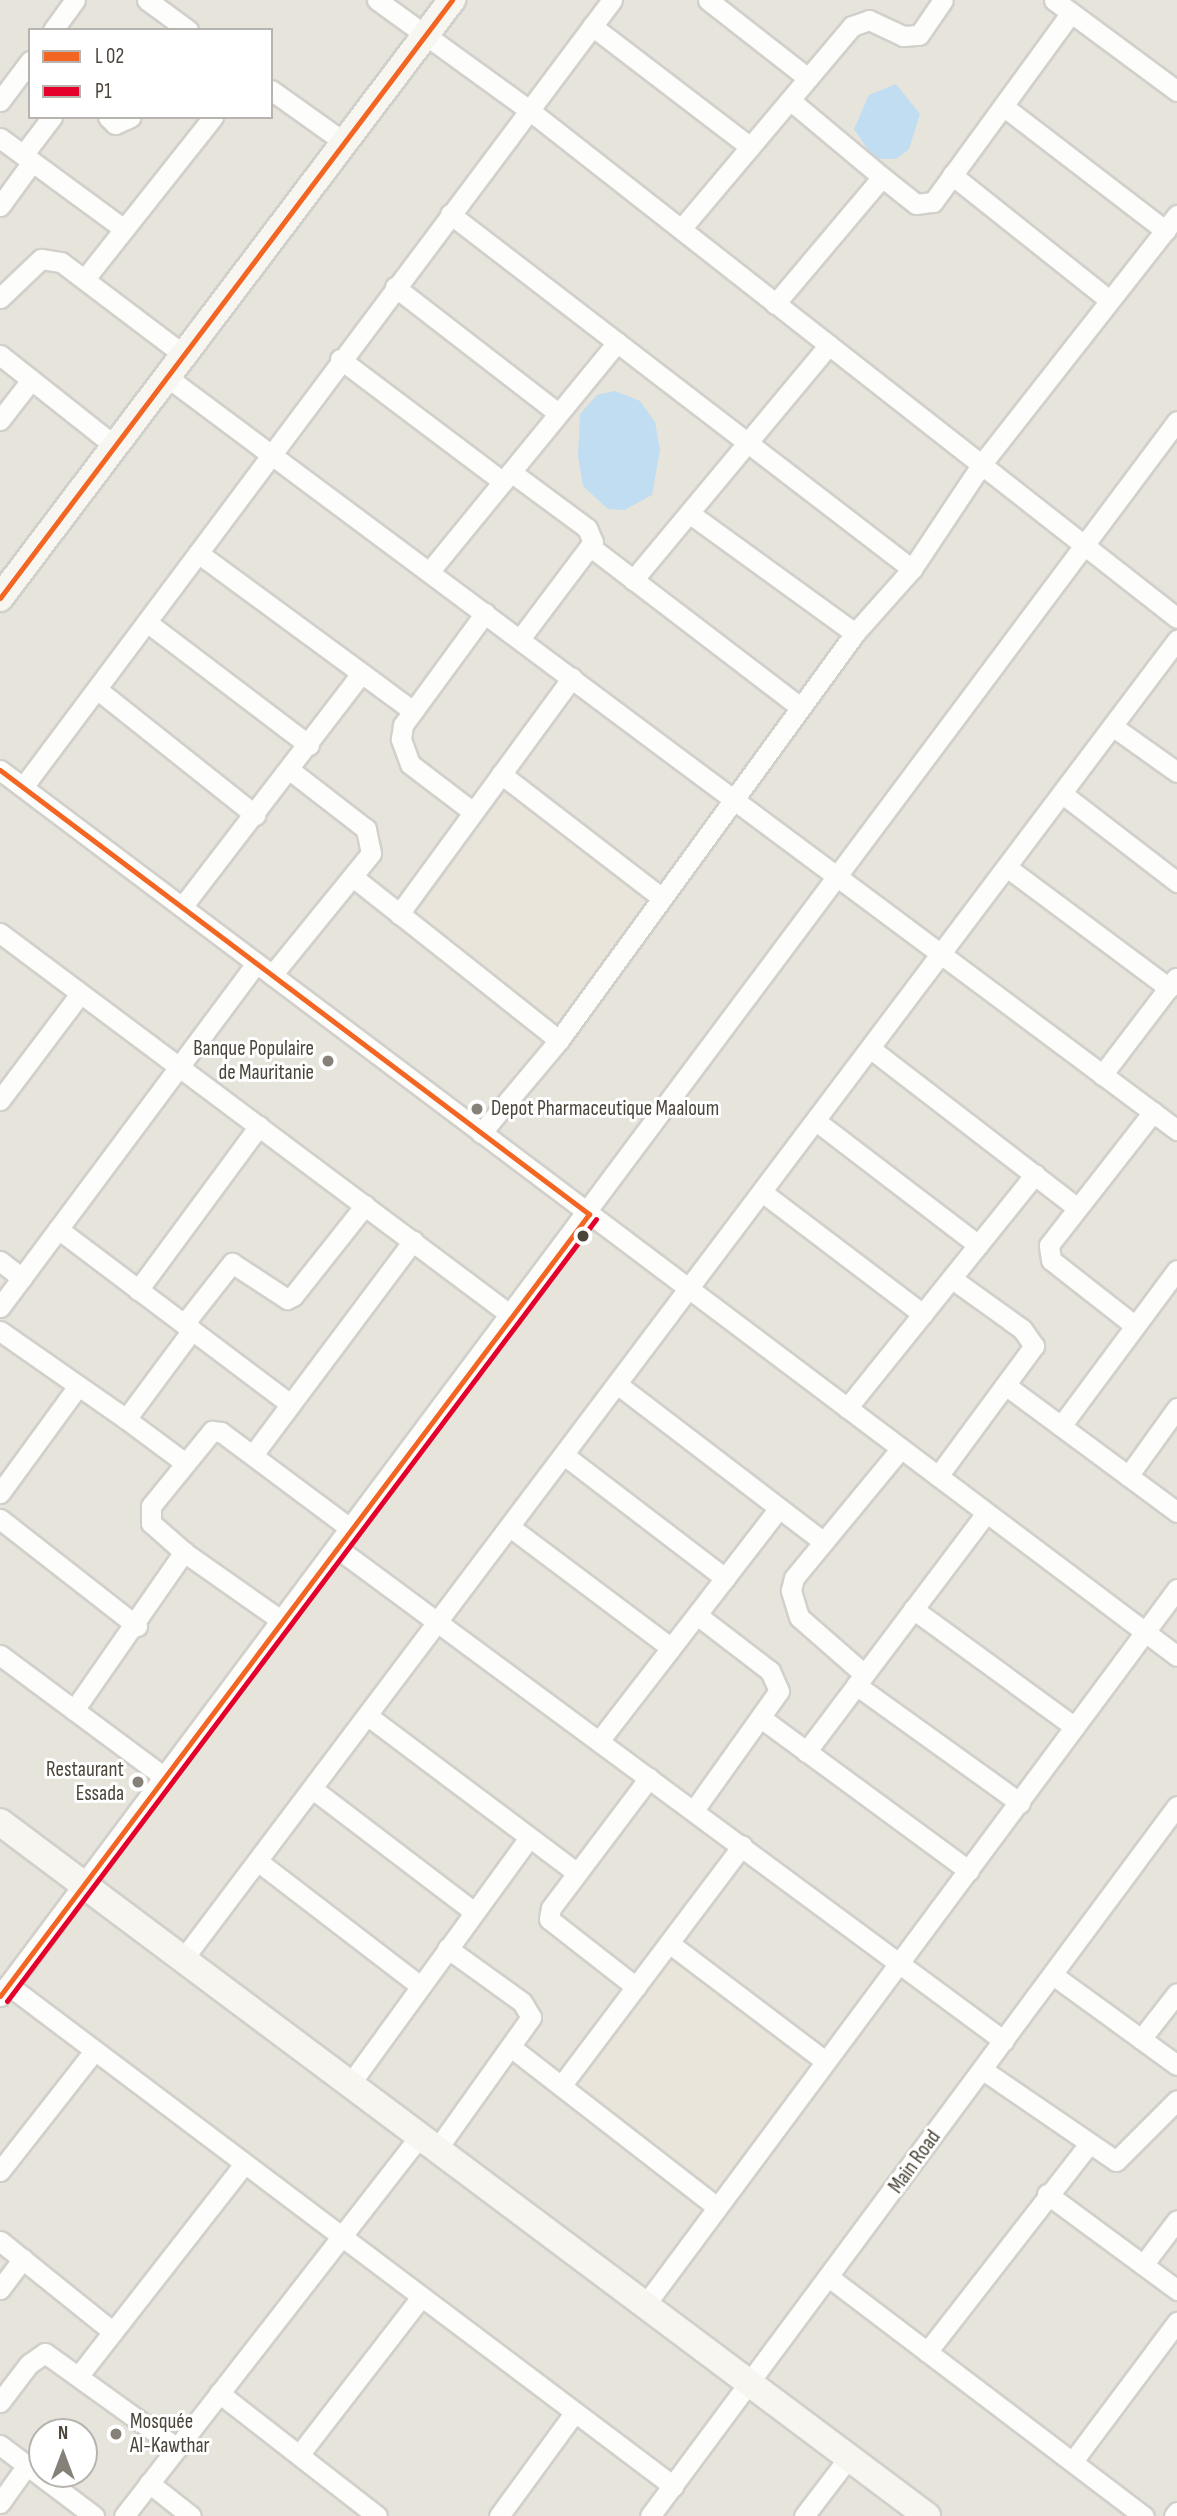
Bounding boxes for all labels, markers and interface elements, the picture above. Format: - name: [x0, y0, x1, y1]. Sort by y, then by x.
- legend: [28, 28, 273, 119]
- text: L 02: [95, 44, 124, 69]
- text: P1: [95, 79, 112, 104]
- place label: Banque Populaire de Mauritanie: [193, 1036, 314, 1086]
- marker: Banque Populaire de Mauritanie: [320, 1053, 336, 1069]
- place label: Depot Pharmaceutique Maaloum: [491, 1096, 719, 1122]
- marker: Depot Pharmaceutique Maaloum: [469, 1101, 485, 1117]
- unlabelled marker: [576, 1229, 590, 1243]
- place label: Restaurant Essada: [46, 1757, 124, 1807]
- marker: Restaurant Essada: [130, 1774, 146, 1790]
- street label: Main Road: [884, 2126, 946, 2198]
- place label: Mosquée Al-Kawthar: [130, 2409, 210, 2459]
- north arrow: [28, 2418, 98, 2488]
- text: N: [58, 2422, 68, 2445]
- marker: Mosquée Al-Kawthar: [108, 2426, 124, 2442]

